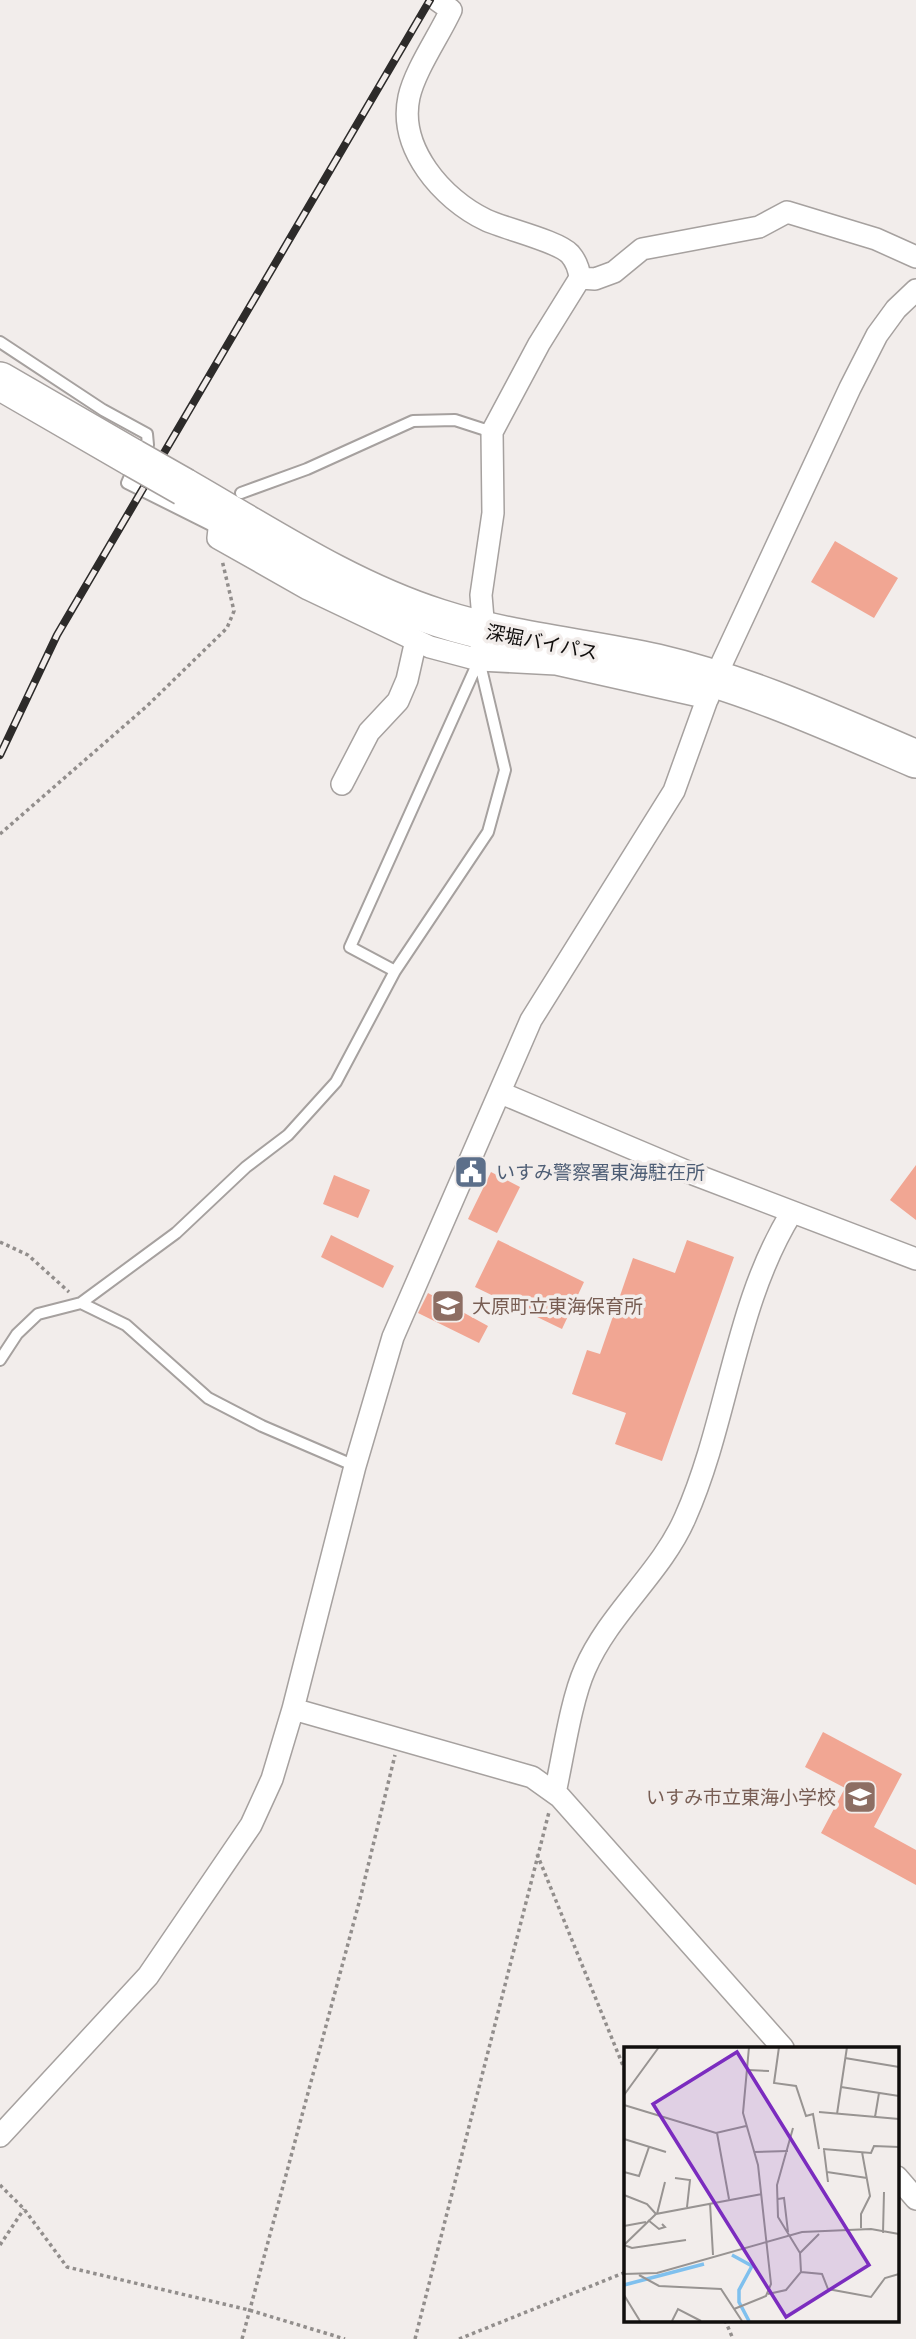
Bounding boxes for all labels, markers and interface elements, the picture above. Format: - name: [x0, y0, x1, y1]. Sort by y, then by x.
- street label: 深堀バイパス: [484, 618, 600, 666]
- public building icon: いすみ警察署東海駐在所: [452, 1153, 490, 1191]
- place label: いすみ警察署東海駐在所: [496, 1159, 705, 1185]
- school or university icon: 大原町立東海保育所: [429, 1287, 467, 1325]
- place label: 大原町立東海保育所: [472, 1293, 643, 1319]
- school or university icon: いすみ市立東海小学校: [841, 1778, 879, 1816]
- place label: いすみ市立東海小学校: [646, 1784, 836, 1810]
- inset map: [624, 2047, 898, 2322]

